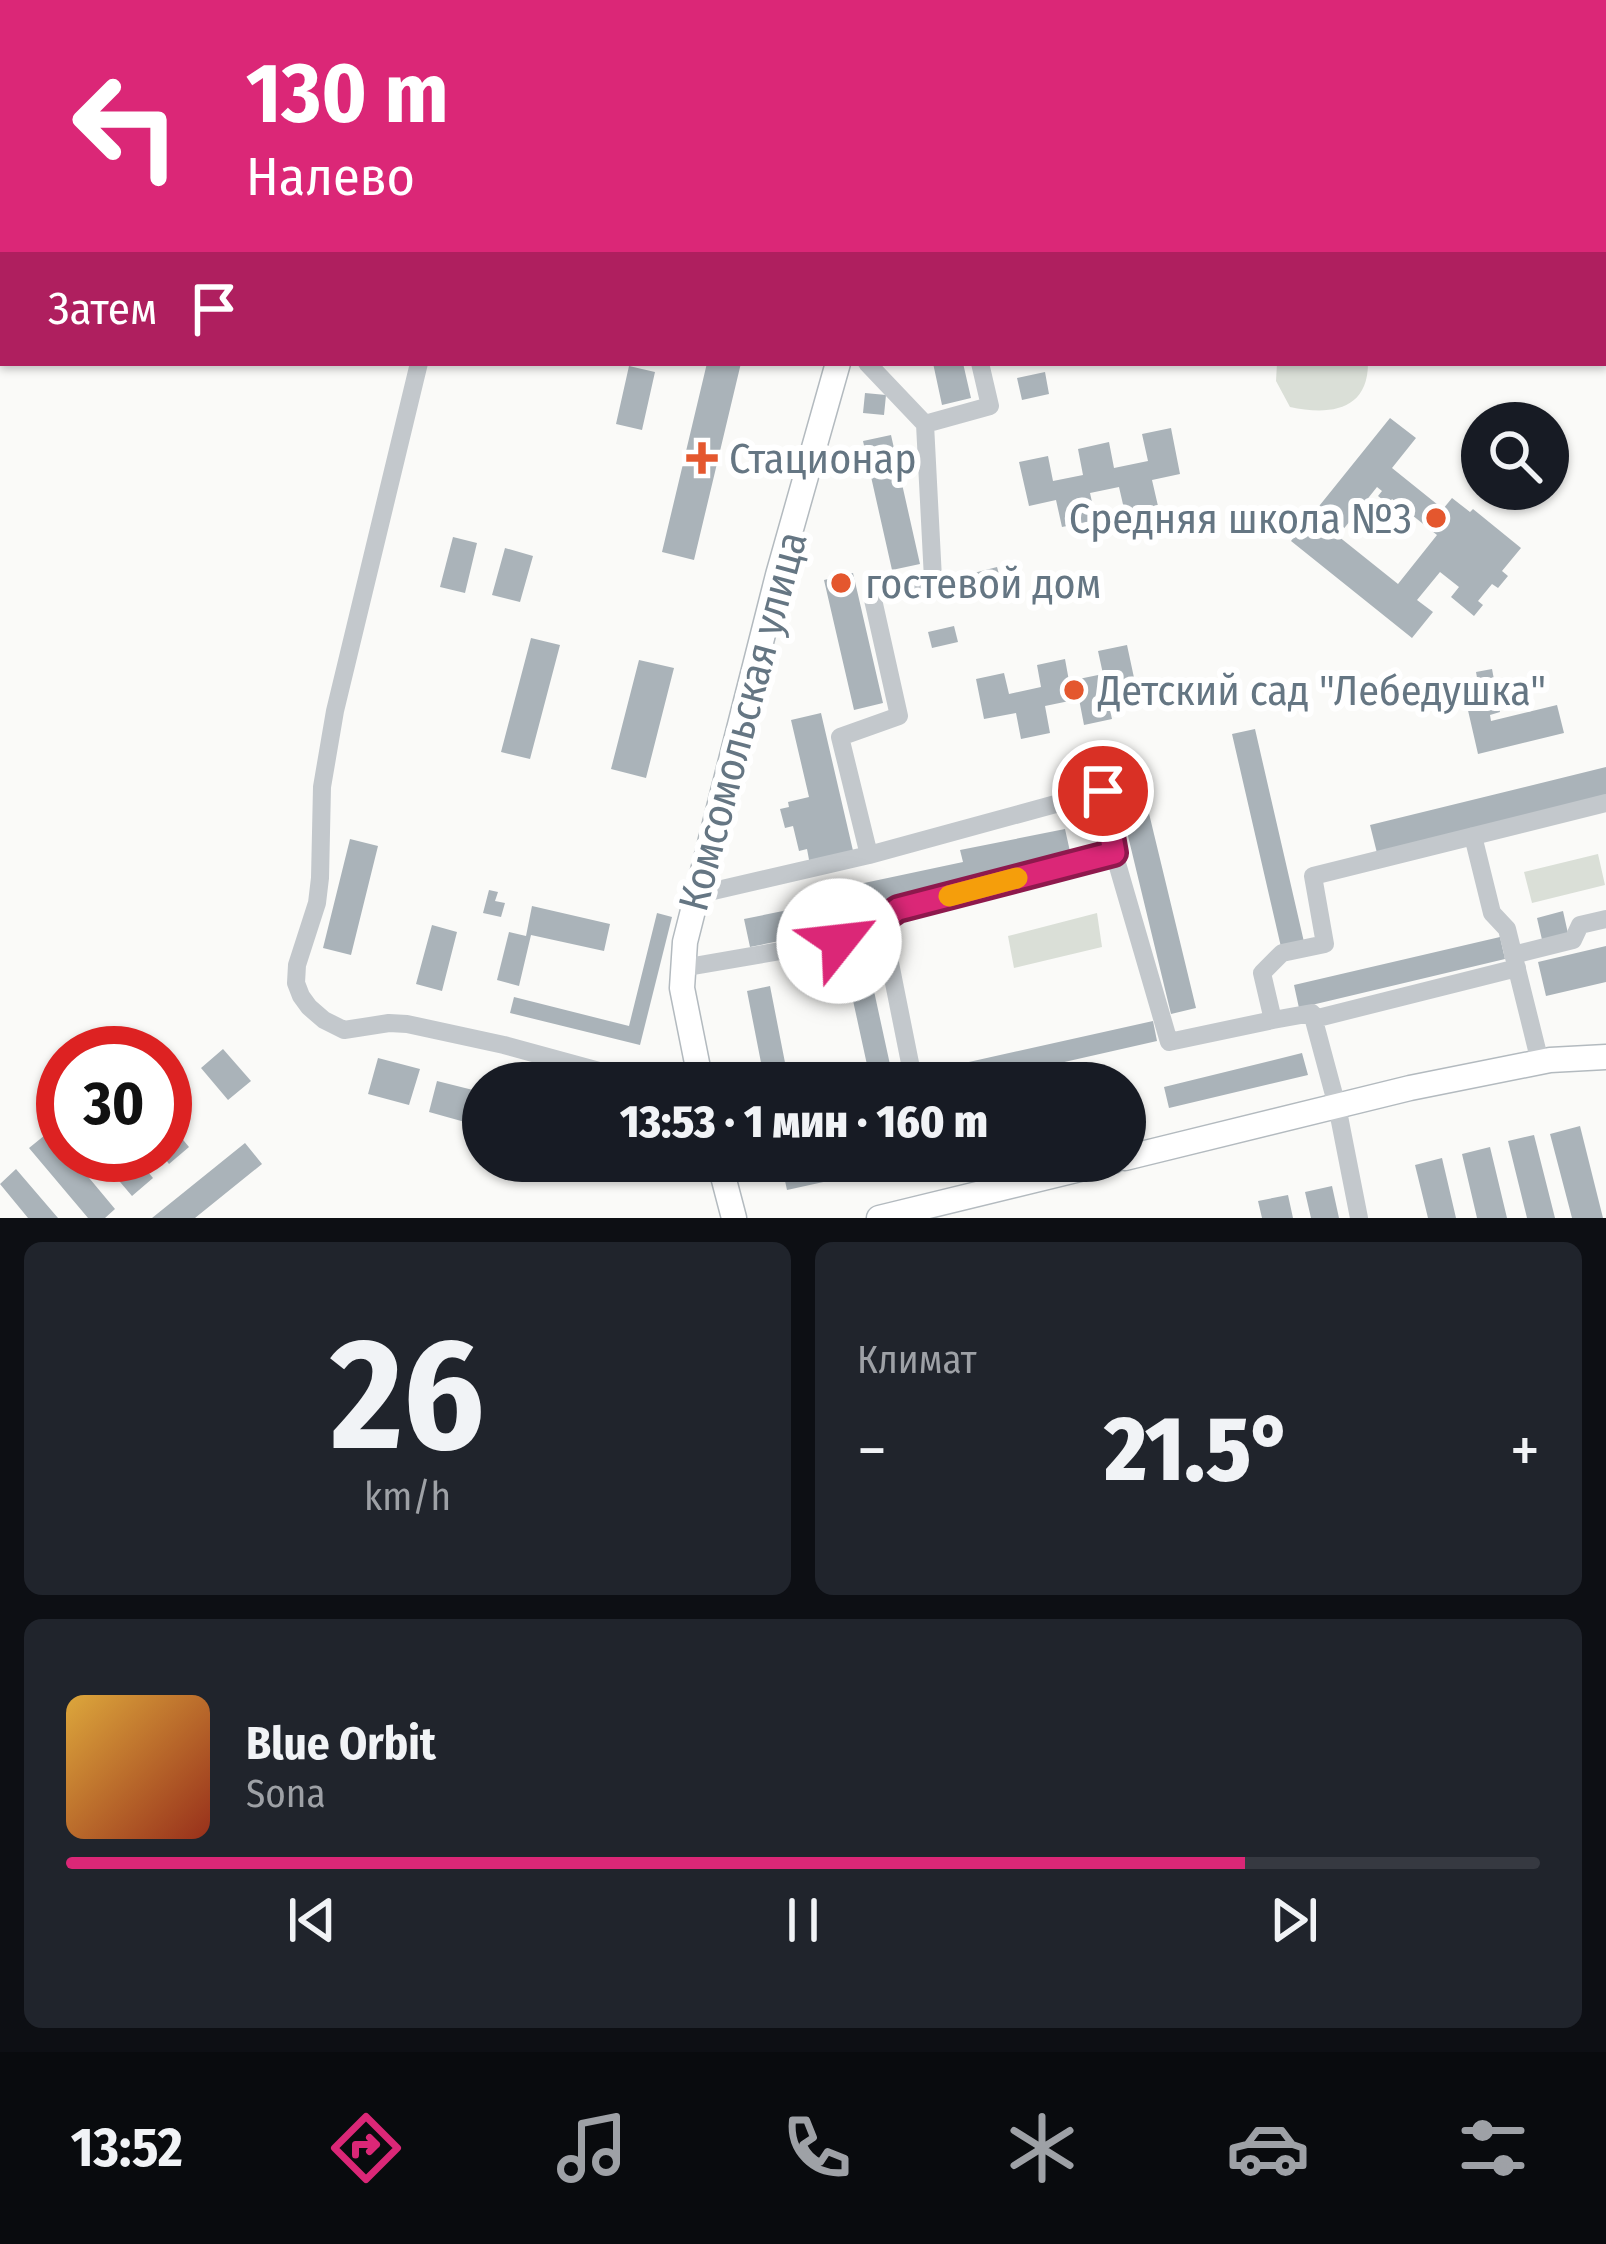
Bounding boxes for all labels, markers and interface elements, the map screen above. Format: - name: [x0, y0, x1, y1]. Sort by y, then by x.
- text: 130 m: [246, 43, 449, 144]
- icon: left: [48, 48, 204, 204]
- text: Налево: [246, 145, 415, 209]
- icon: arrive: [181, 276, 247, 342]
- text: Затем: [48, 282, 157, 336]
- map controls: [1461, 402, 1569, 510]
- button: search: [1461, 402, 1569, 510]
- place label: Стационар: [729, 434, 917, 484]
- marker: Стационар: [686, 442, 718, 474]
- place label: Средняя школа №3: [1069, 494, 1412, 544]
- marker: Средняя школа №3: [1423, 505, 1449, 531]
- street label: Комсомольская улица: [668, 526, 818, 916]
- place label: гостевой дом: [865, 559, 1101, 609]
- marker: гостевой дом: [828, 570, 854, 596]
- place label: Детский сад "Лебедушка": [1097, 666, 1546, 716]
- marker: Детский сад "Лебедушка": [1061, 677, 1087, 703]
- pin: [1052, 740, 1154, 842]
- icon: arrive: [1070, 758, 1136, 824]
- position arrow: [776, 878, 902, 1004]
- speed limit sign: 30: [36, 1026, 192, 1182]
- text: 13:53 · 1 мин · 160 m: [620, 1095, 988, 1149]
- text: 26: [331, 1302, 484, 1489]
- text: Климат: [857, 1337, 977, 1383]
- text: 21.5°: [1104, 1396, 1292, 1504]
- text: −: [857, 1411, 887, 1490]
- text: +: [1510, 1411, 1540, 1490]
- text: km/h: [364, 1474, 451, 1520]
- text: Blue Orbit: [246, 1717, 436, 1771]
- text: Sona: [246, 1771, 326, 1817]
- icon: previous: [279, 1887, 345, 1953]
- icon: pause: [770, 1887, 836, 1953]
- icon: next: [1261, 1887, 1327, 1953]
- icon: directions: [324, 2106, 408, 2190]
- icon: music: [550, 2106, 634, 2190]
- icon: phone: [775, 2106, 859, 2190]
- icon: climate: [1000, 2106, 1084, 2190]
- icon: car: [1226, 2106, 1310, 2190]
- icon: filters: [1451, 2106, 1535, 2190]
- text: 13:52: [71, 2116, 183, 2180]

